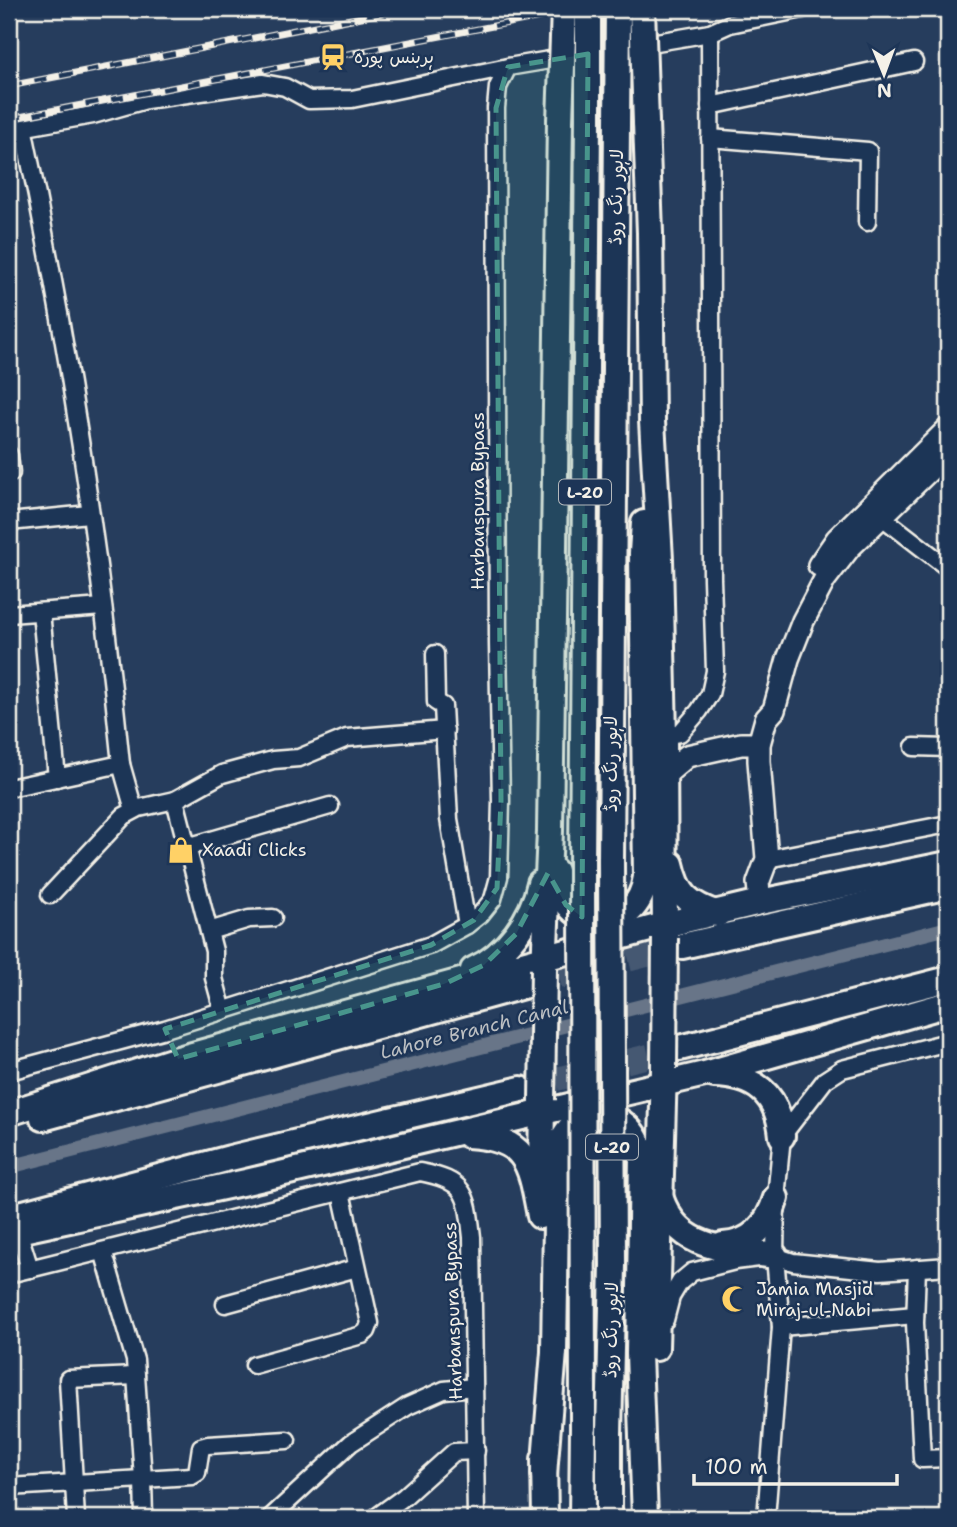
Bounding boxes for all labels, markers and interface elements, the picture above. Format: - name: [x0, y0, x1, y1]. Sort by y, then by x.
- north arrow: [848, 38, 918, 108]
- station icon: ہربنس پورہ: [318, 42, 348, 72]
- place label: ہربنس پورہ: [354, 45, 434, 70]
- text: N: [877, 78, 892, 103]
- street label: لاہور رنگ روڈ: [603, 149, 630, 245]
- street label: Harbanspura Bypass: [466, 412, 490, 590]
- road number: L-20: [559, 480, 611, 505]
- street label: لاہور رنگ روڈ: [599, 716, 624, 812]
- shop icon: Xaadi Clicks: [166, 835, 196, 865]
- place label: Xaadi Clicks: [202, 838, 307, 862]
- water label: Lahore Branch Canal: [378, 994, 571, 1065]
- road number: L-20: [586, 1134, 638, 1160]
- street label: Harbanspura Bypass: [438, 1222, 468, 1400]
- place label: Jamia Masjid Miraj-ul-Nabi: [756, 1277, 873, 1322]
- street label: لاہور رنگ روڈ: [598, 1282, 625, 1378]
- mosque icon: Jamia Masjid Miraj-ul-Nabi: [720, 1284, 750, 1314]
- scale bar: [694, 1443, 898, 1487]
- text: 100 m: [705, 1453, 768, 1481]

